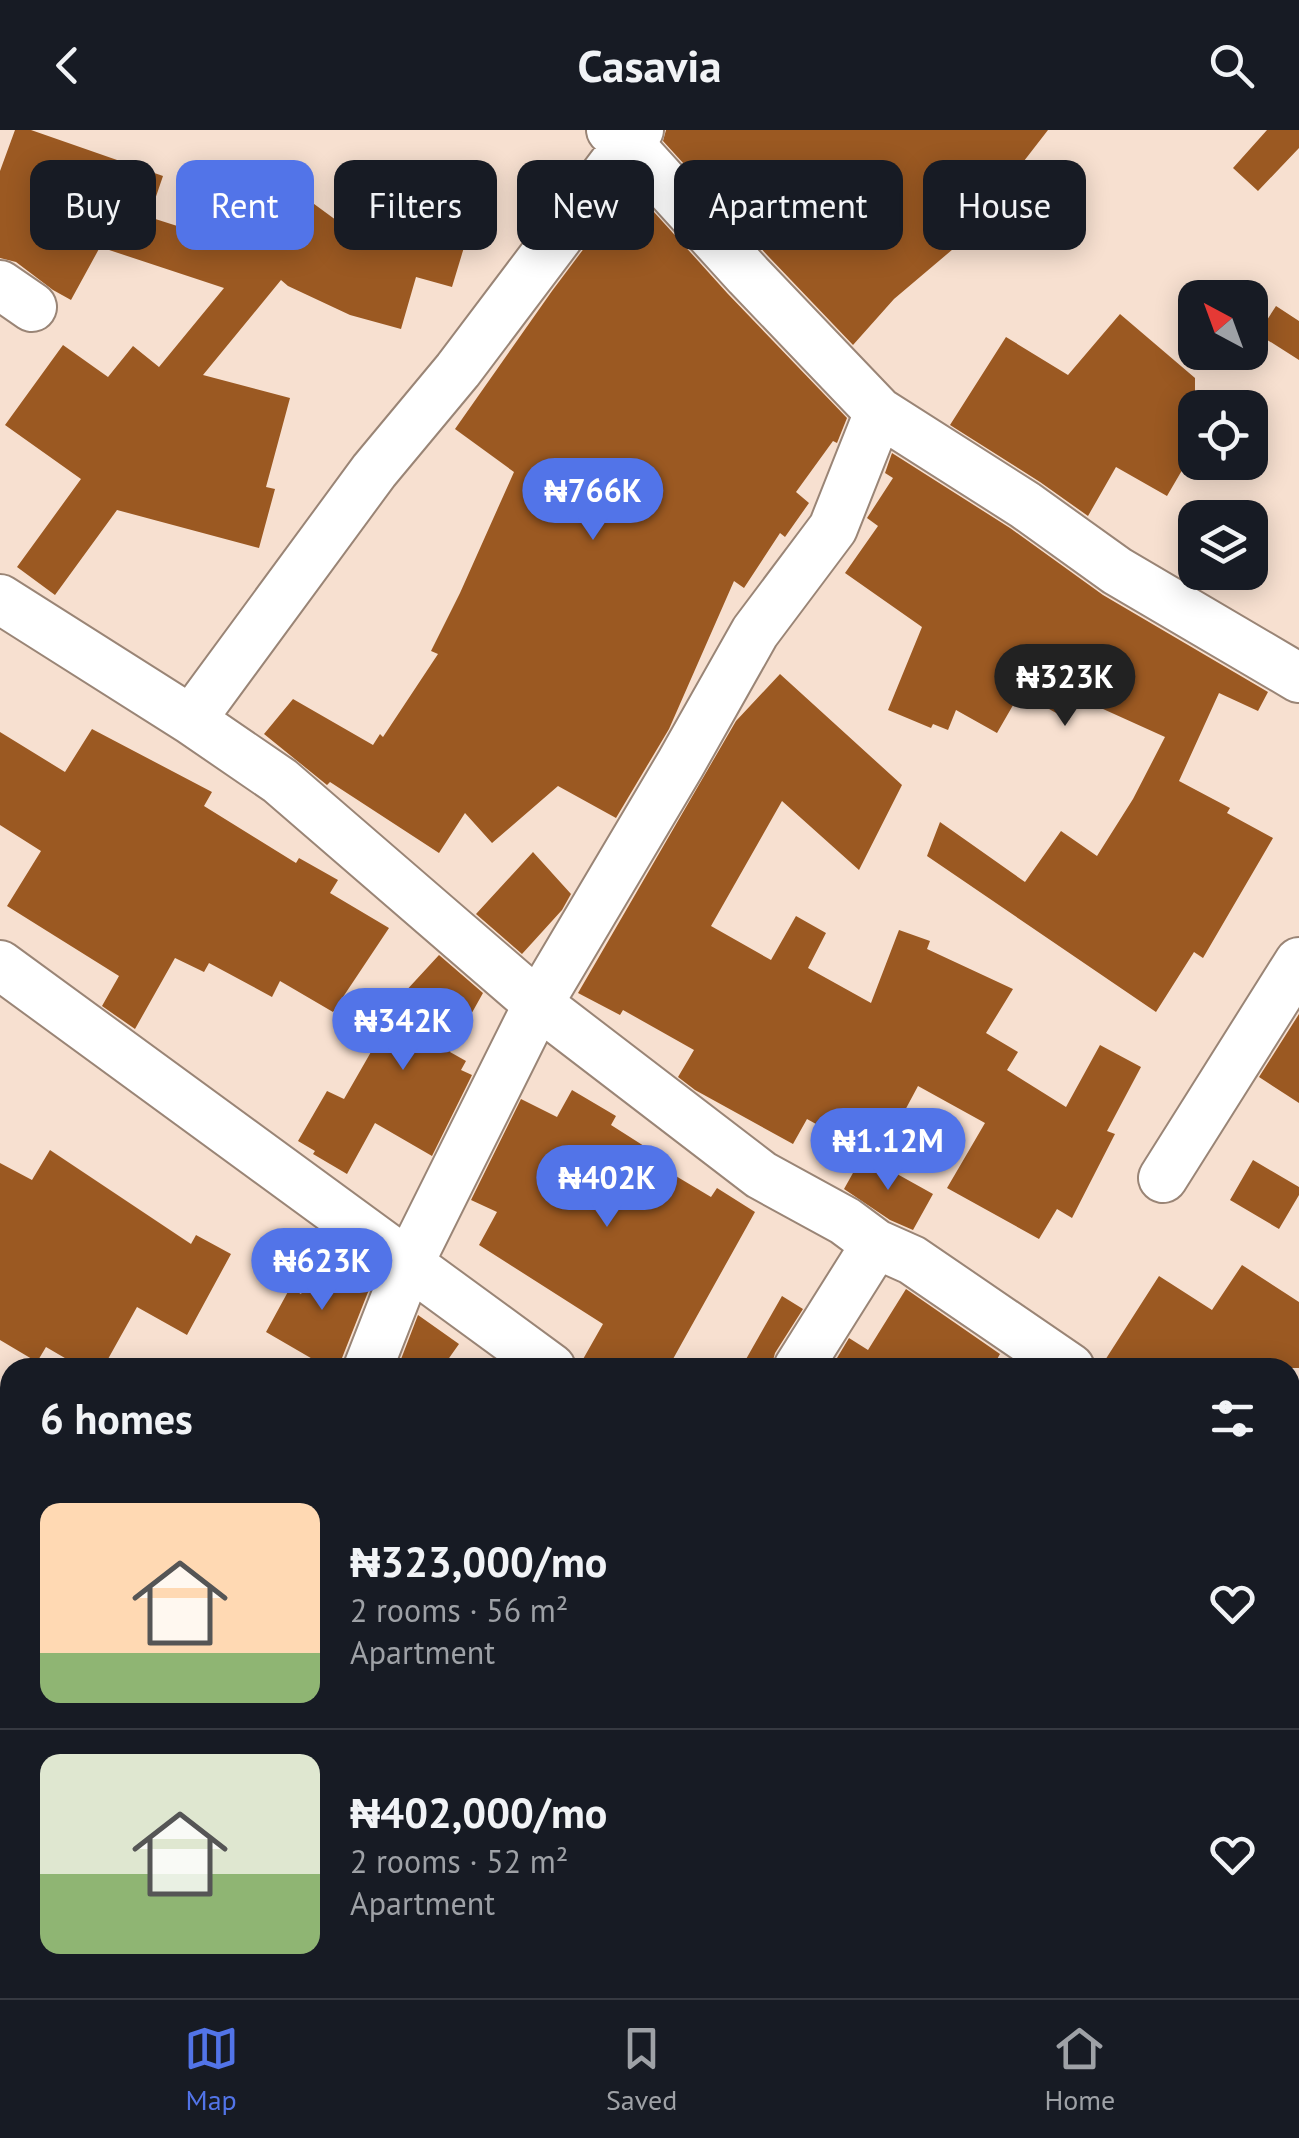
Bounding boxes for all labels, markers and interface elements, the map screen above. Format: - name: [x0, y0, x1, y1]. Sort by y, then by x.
- text: Casavia: [577, 36, 722, 94]
- icon: back: [40, 38, 95, 93]
- icon: search: [1204, 38, 1259, 93]
- chip: Buy: [30, 160, 156, 250]
- chip: Rent: [176, 160, 314, 250]
- chip: Filters: [334, 160, 497, 250]
- chip: New: [517, 160, 654, 250]
- chip: Apartment: [674, 160, 903, 250]
- chip: House: [923, 160, 1086, 250]
- north arrow: [1178, 280, 1268, 370]
- map controls: [1178, 280, 1268, 590]
- button: locate: [1178, 390, 1268, 480]
- pin: ₦766K: [523, 458, 663, 543]
- text: ₦766K: [544, 469, 642, 511]
- button: layers: [1178, 500, 1268, 590]
- pin: ₦323K: [995, 644, 1135, 729]
- text: ₦323K: [1016, 655, 1114, 697]
- pin: ₦342K: [333, 988, 473, 1073]
- text: ₦342K: [354, 999, 452, 1041]
- pin: ₦1.12M: [807, 1108, 969, 1193]
- text: ₦1.12M: [832, 1119, 944, 1161]
- pin: ₦402K: [537, 1145, 677, 1230]
- text: ₦402K: [558, 1156, 656, 1198]
- pin: ₦623K: [252, 1228, 392, 1313]
- text: ₦623K: [273, 1239, 371, 1281]
- text: 6 homes: [40, 1391, 193, 1446]
- icon: filters: [1205, 1391, 1260, 1446]
- text: ₦323,000/mo: [350, 1534, 607, 1589]
- icon: home: [120, 1543, 240, 1663]
- icon: heart: [1205, 1576, 1260, 1631]
- text: 2 rooms · 56 m²: [350, 1589, 568, 1631]
- text: Apartment: [350, 1631, 495, 1673]
- text: ₦402,000/mo: [350, 1785, 607, 1840]
- icon: home: [120, 1794, 240, 1914]
- icon: heart: [1205, 1827, 1260, 1882]
- text: 2 rooms · 52 m²: [350, 1840, 568, 1882]
- text: Apartment: [350, 1882, 495, 1924]
- tab: Map: [184, 2021, 239, 2118]
- tab: Saved: [606, 2021, 677, 2118]
- tab: Home: [1045, 2021, 1115, 2118]

